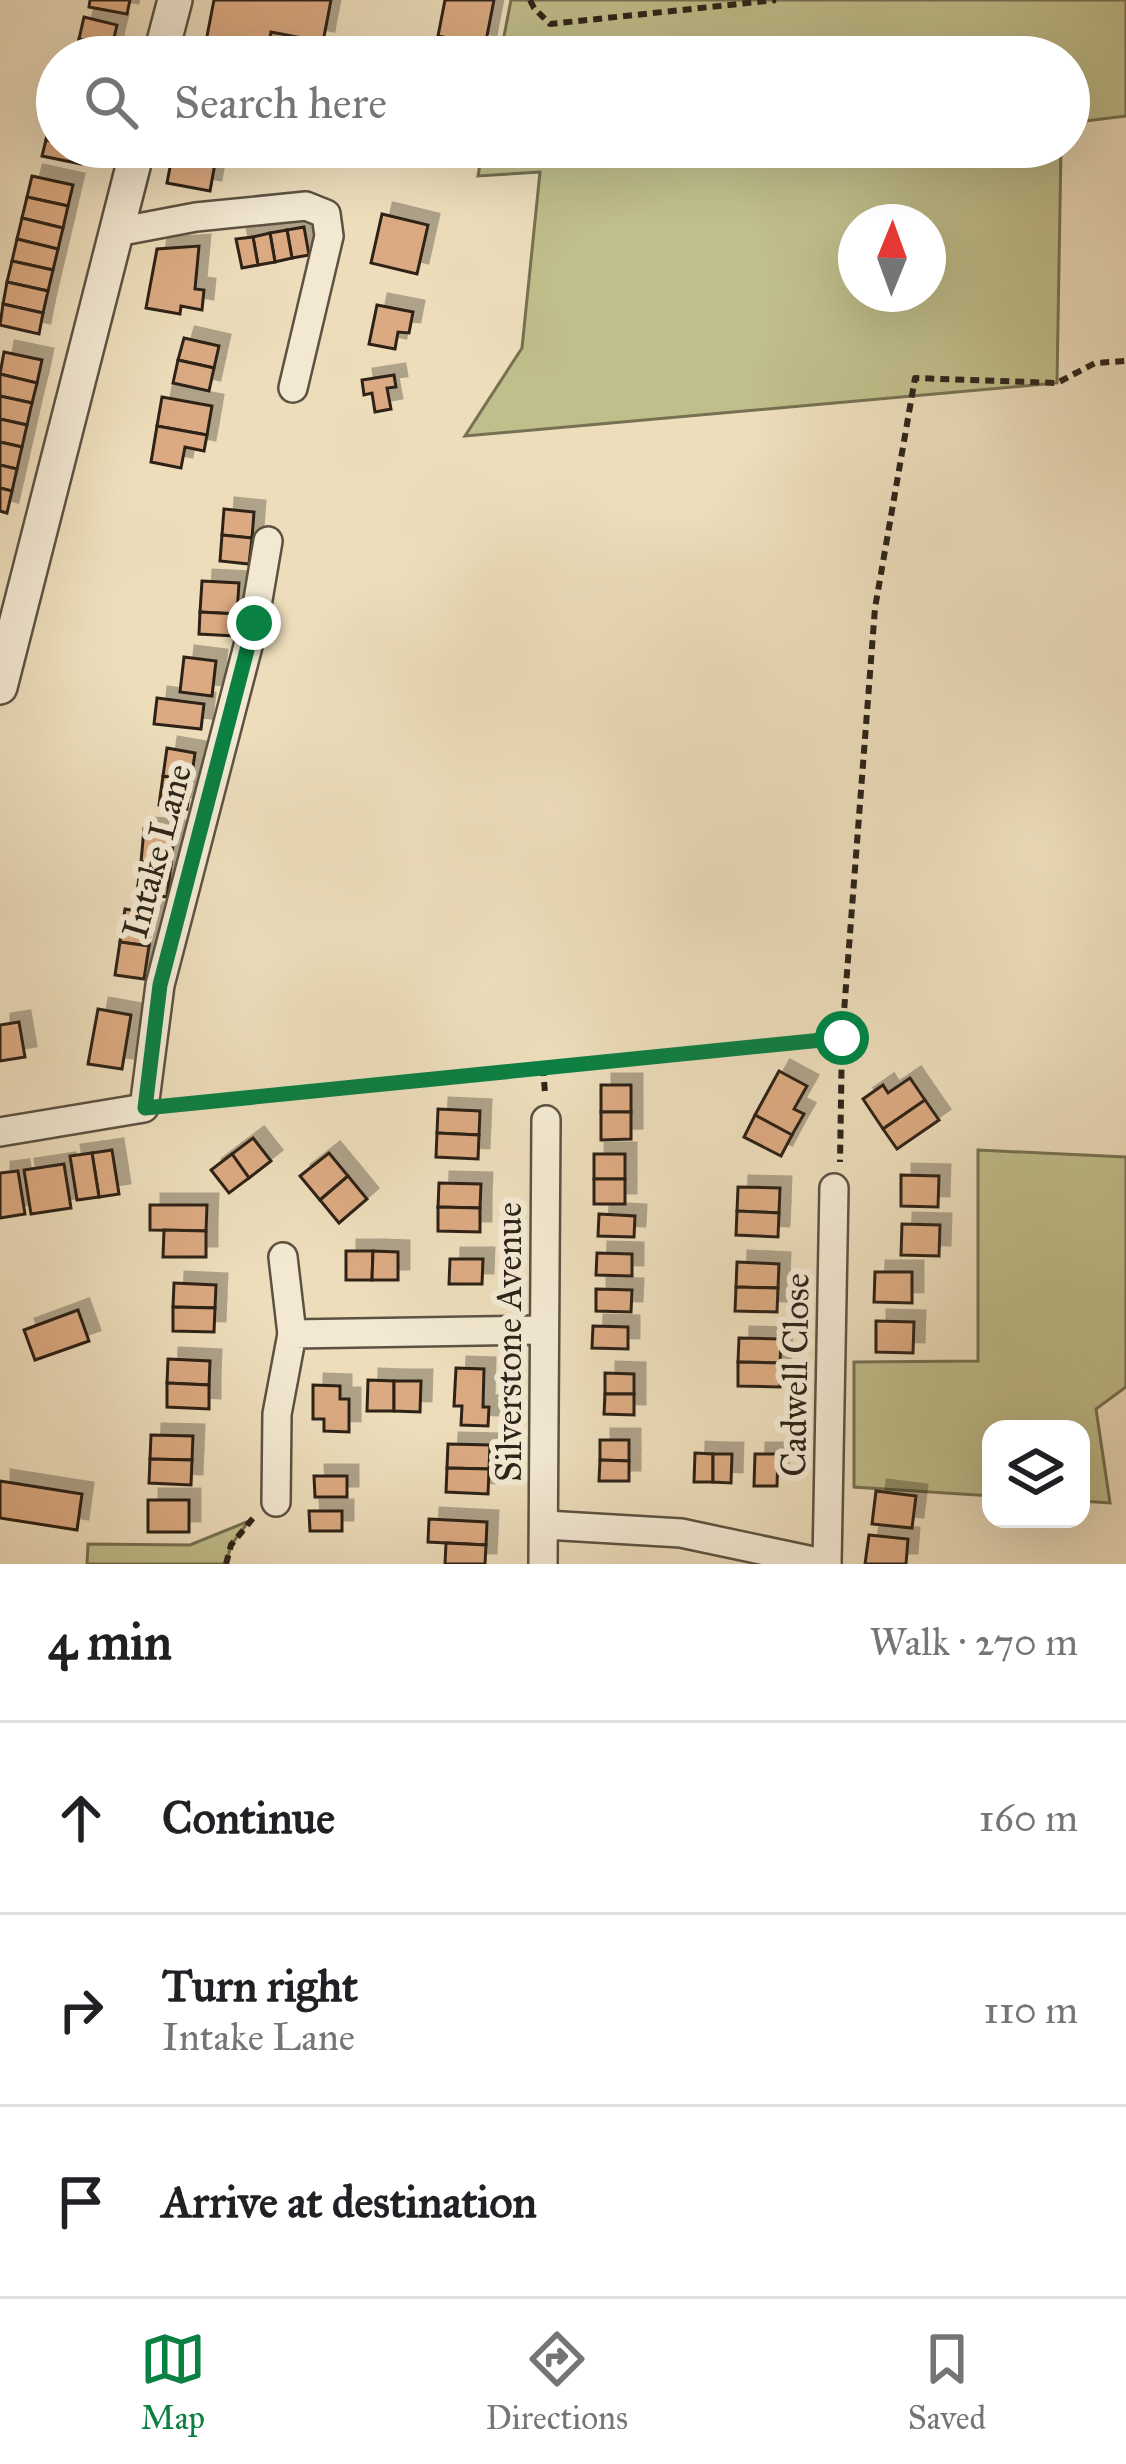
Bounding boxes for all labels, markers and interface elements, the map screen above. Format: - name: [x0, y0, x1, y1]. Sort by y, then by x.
- search box: [36, 36, 1090, 168]
- icon: search: [78, 69, 144, 135]
- text: Search here: [174, 75, 387, 130]
- north arrow: [838, 204, 946, 312]
- route end: [227, 596, 281, 650]
- street label: Intake Lane: [113, 759, 201, 943]
- route start: [815, 1011, 869, 1065]
- street label: Silverstone Avenue: [487, 1202, 531, 1482]
- street label: Cadwell Close: [771, 1273, 819, 1477]
- map controls: [982, 1420, 1090, 1528]
- button: layers: [982, 1420, 1090, 1528]
- text: 4 min: [48, 1611, 172, 1673]
- text: Walk · 270 m: [870, 1618, 1078, 1666]
- icon: ahead: [48, 1785, 114, 1851]
- text: Continue: [162, 1790, 335, 1845]
- text: 160 m: [979, 1794, 1078, 1842]
- text: Turn right: [162, 1958, 358, 2013]
- icon: right: [48, 1977, 114, 2043]
- text: 110 m: [983, 1986, 1078, 2034]
- text: Intake Lane: [162, 2013, 355, 2061]
- icon: arrive: [48, 2169, 114, 2235]
- text: Arrive at destination: [162, 2174, 537, 2229]
- tab: Map: [140, 2326, 206, 2438]
- tab: Directions: [486, 2326, 628, 2438]
- tab: Saved: [908, 2326, 986, 2438]

